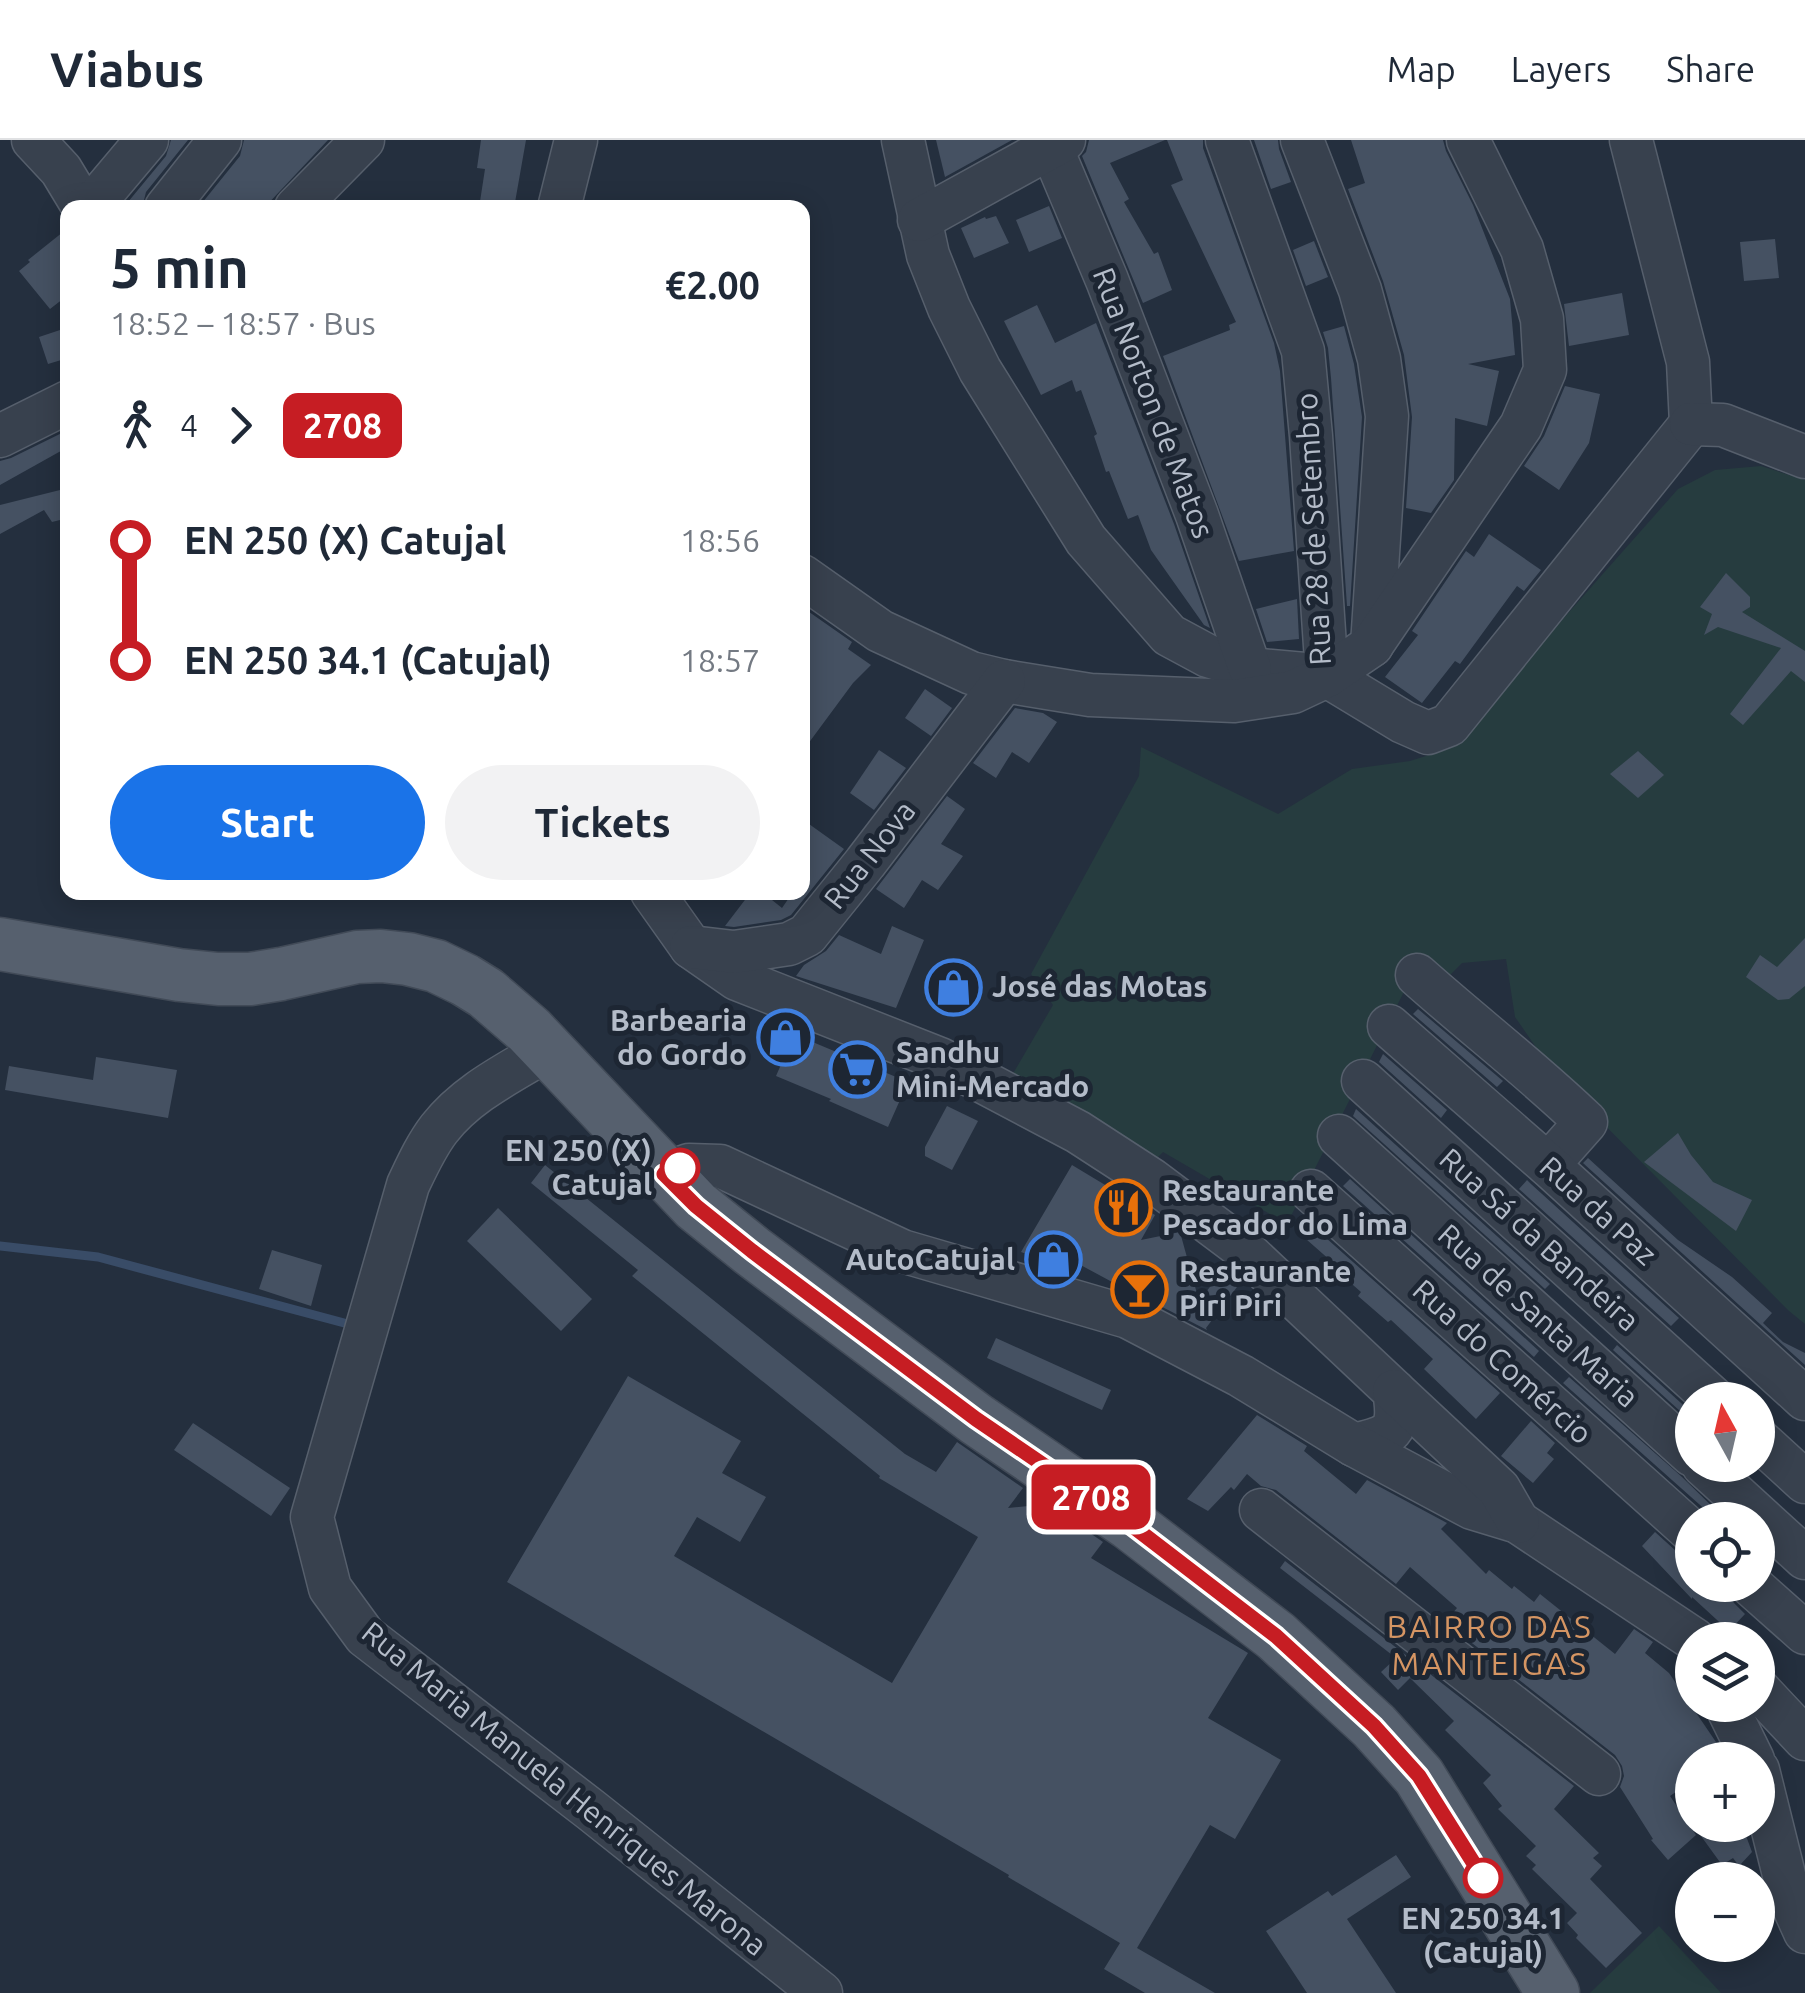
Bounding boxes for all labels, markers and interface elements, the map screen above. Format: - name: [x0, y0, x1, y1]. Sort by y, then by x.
- text: Viabus: [50, 42, 204, 96]
- text: Map: [1387, 49, 1456, 89]
- text: Layers: [1511, 49, 1611, 89]
- text: Share: [1666, 49, 1755, 89]
- text: 5 min: [110, 237, 249, 298]
- street label: Rua Norton de Matos: [1087, 263, 1221, 542]
- text: €2.00: [665, 264, 760, 306]
- text: 18:52 – 18:57 · Bus: [110, 305, 376, 341]
- street label: Rua 28 de Setembro: [1289, 392, 1337, 666]
- icon: walk: [110, 398, 165, 453]
- icon: forward: [213, 398, 268, 453]
- text: 2708: [303, 405, 382, 445]
- text: 4: [180, 407, 198, 443]
- text: EN 250 (X) Catujal: [184, 519, 506, 561]
- text: 18:56: [680, 522, 760, 558]
- text: EN 250 34.1 (Catujal): [184, 639, 552, 681]
- text: 18:57: [680, 642, 760, 678]
- button: Start: [110, 765, 425, 880]
- button: Tickets: [445, 765, 760, 880]
- street label: Rua Nova: [817, 794, 922, 915]
- shop icon: José das Motas: [923, 957, 983, 1017]
- place label: José das Motas: [992, 969, 1207, 1003]
- place label: Barbearia do Gordo: [610, 1003, 747, 1071]
- shop icon: Barbearia do Gordo: [756, 1008, 816, 1068]
- place label: Sandhu Mini-Mercado: [896, 1035, 1089, 1103]
- supermarket icon: Sandhu Mini-Mercado: [827, 1040, 887, 1100]
- place label: EN 250 (X) Catujal: [505, 1133, 652, 1201]
- street label: Rua Sá da Bandeira: [1433, 1141, 1646, 1337]
- marker: EN 250 (X) Catujal: [661, 1149, 699, 1187]
- street label: Rua da Paz: [1533, 1149, 1664, 1271]
- place label: Restaurante Pescador do Lima: [1162, 1173, 1408, 1241]
- restaurant icon: Restaurante Pescador do Lima: [1093, 1178, 1153, 1238]
- street label: Rua de Santa Maria: [1432, 1217, 1646, 1414]
- shop icon: AutoCatujal: [1024, 1230, 1084, 1290]
- place label: AutoCatujal: [845, 1242, 1015, 1276]
- place label: Restaurante Piri Piri: [1179, 1254, 1352, 1322]
- bar icon: Restaurante Piri Piri: [1110, 1259, 1170, 1319]
- street label: Rua do Comércio: [1406, 1272, 1599, 1450]
- north arrow: [1675, 1382, 1775, 1482]
- map controls: [1675, 1382, 1775, 1962]
- line badge: 2708: [1021, 1464, 1161, 1530]
- text: 2708: [1052, 1477, 1130, 1517]
- button: locate: [1675, 1502, 1775, 1602]
- district label: BAIRRO DAS MANTEIGAS: [1387, 1608, 1593, 1681]
- street label: Rua Maria Manuela Henriques Marona: [356, 1614, 774, 1962]
- button: layers: [1675, 1622, 1775, 1722]
- button: +: [1675, 1742, 1775, 1842]
- marker: EN 250 34.1 (Catujal): [1464, 1859, 1502, 1897]
- button: −: [1675, 1862, 1775, 1962]
- place label: EN 250 34.1 (Catujal): [1401, 1901, 1565, 1969]

